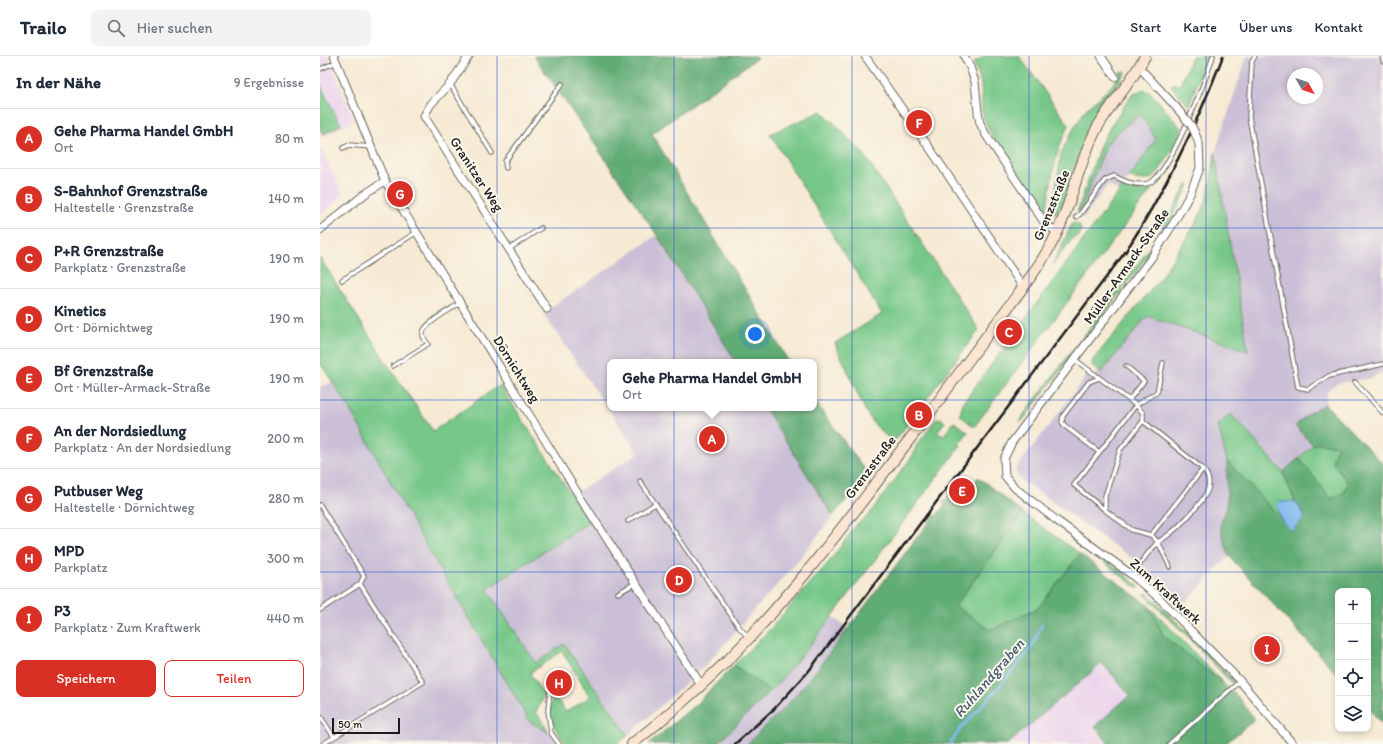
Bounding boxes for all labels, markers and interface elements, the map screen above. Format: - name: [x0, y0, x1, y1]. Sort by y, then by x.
- search box: [91, 10, 371, 46]
- text: Trailo: [20, 16, 67, 39]
- icon: search: [105, 17, 127, 39]
- text: Hier suchen: [137, 19, 213, 37]
- text: Start: [1130, 19, 1161, 36]
- text: Karte: [1183, 19, 1217, 36]
- text: Über uns: [1239, 19, 1292, 36]
- text: Kontakt: [1314, 19, 1363, 36]
- north arrow: [1287, 68, 1323, 104]
- text: In der Nähe: [16, 72, 101, 92]
- text: 9 Ergebnisse: [234, 75, 304, 90]
- pin: F: [906, 108, 932, 138]
- text: Gehe Pharma Handel GmbH: [54, 122, 233, 140]
- text: A: [25, 131, 33, 146]
- text: 80 m: [275, 131, 304, 146]
- street label: Granitzer Weg: [446, 134, 508, 216]
- text: Ort: [54, 140, 73, 155]
- street label: Grenzstraße: [1030, 167, 1074, 243]
- pin: G: [387, 179, 413, 209]
- text: S-Bahnhof Grenzstraße: [54, 182, 208, 200]
- text: B: [25, 191, 33, 206]
- text: 140 m: [268, 191, 304, 206]
- text: Haltestelle · Grenzstraße: [54, 200, 194, 215]
- street label: Müller-Armack-Straße: [1080, 205, 1173, 328]
- text: P+R Grenzstraße: [54, 242, 164, 260]
- text: C: [25, 251, 33, 266]
- text: 190 m: [269, 251, 304, 266]
- text: Parkplatz · Grenzstraße: [54, 260, 186, 275]
- text: Kinetics: [54, 302, 106, 320]
- text: D: [25, 311, 33, 326]
- text: 190 m: [269, 311, 304, 326]
- pin: C: [996, 317, 1022, 347]
- text: Ort · Dörnichtweg: [54, 320, 153, 335]
- your location: [745, 324, 765, 344]
- street label: Dörnichtweg: [489, 333, 544, 407]
- popup: [607, 359, 817, 411]
- text: Bf Grenzstraße: [54, 362, 153, 380]
- text: Gehe Pharma Handel GmbH: [622, 369, 802, 387]
- text: E: [25, 371, 33, 386]
- text: 190 m: [269, 371, 304, 386]
- text: Ort · Müller-Armack-Straße: [54, 380, 210, 395]
- text: Ort: [622, 387, 642, 402]
- pin: B: [906, 400, 932, 430]
- text: An der Nordsiedlung: [54, 422, 186, 440]
- pin: A: [699, 424, 725, 454]
- text: F: [26, 431, 32, 446]
- text: 200 m: [267, 431, 304, 446]
- street label: Grenzstraße: [841, 432, 900, 502]
- text: Parkplatz · An der Nordsiedlung: [54, 440, 231, 455]
- pin: E: [949, 476, 975, 506]
- text: Putbuser Weg: [54, 482, 143, 500]
- text: G: [25, 491, 33, 506]
- text: 280 m: [268, 491, 304, 506]
- text: Haltestelle · Dörnichtweg: [54, 500, 194, 515]
- text: MPD: [54, 542, 84, 560]
- text: H: [25, 551, 34, 566]
- text: 300 m: [267, 551, 304, 566]
- street label: Zum Kraftwerk: [1126, 555, 1205, 628]
- text: Parkplatz: [54, 560, 107, 575]
- pin: D: [666, 565, 692, 595]
- map controls: [1335, 588, 1371, 732]
- button: +: [1335, 588, 1371, 624]
- text: P3: [54, 602, 71, 620]
- text: I: [27, 611, 31, 626]
- text: 440 m: [267, 611, 304, 626]
- text: Parkplatz · Zum Kraftwerk: [54, 620, 201, 635]
- button: −: [1335, 624, 1371, 660]
- pin: I: [1254, 634, 1280, 664]
- water label: Ruhlandgraben: [950, 635, 1028, 721]
- button: Speichern: [16, 660, 156, 697]
- button: Teilen: [164, 660, 304, 697]
- button: locate: [1335, 660, 1371, 696]
- pin: H: [546, 668, 572, 698]
- button: layers: [1335, 696, 1371, 732]
- scale bar: [332, 716, 400, 735]
- text: 50 m: [338, 718, 362, 731]

